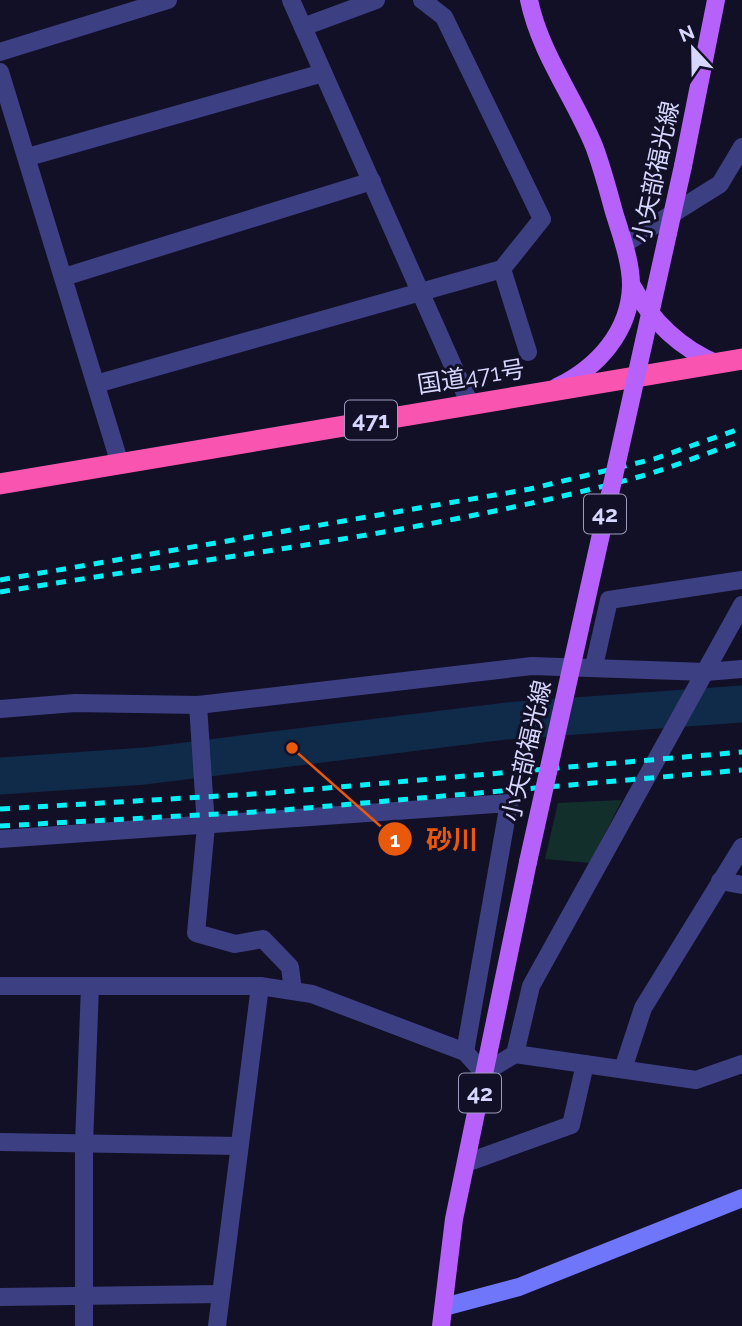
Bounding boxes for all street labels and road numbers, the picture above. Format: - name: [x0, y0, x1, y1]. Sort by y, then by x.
- street label: 小矢部福光線: [626, 98, 685, 245]
- street label: 国道471号: [415, 354, 527, 399]
- road number: 471: [345, 400, 397, 440]
- road number: 42: [584, 494, 626, 534]
- street label: 小矢部福光線: [496, 677, 557, 824]
- road number: 42: [459, 1074, 501, 1112]

